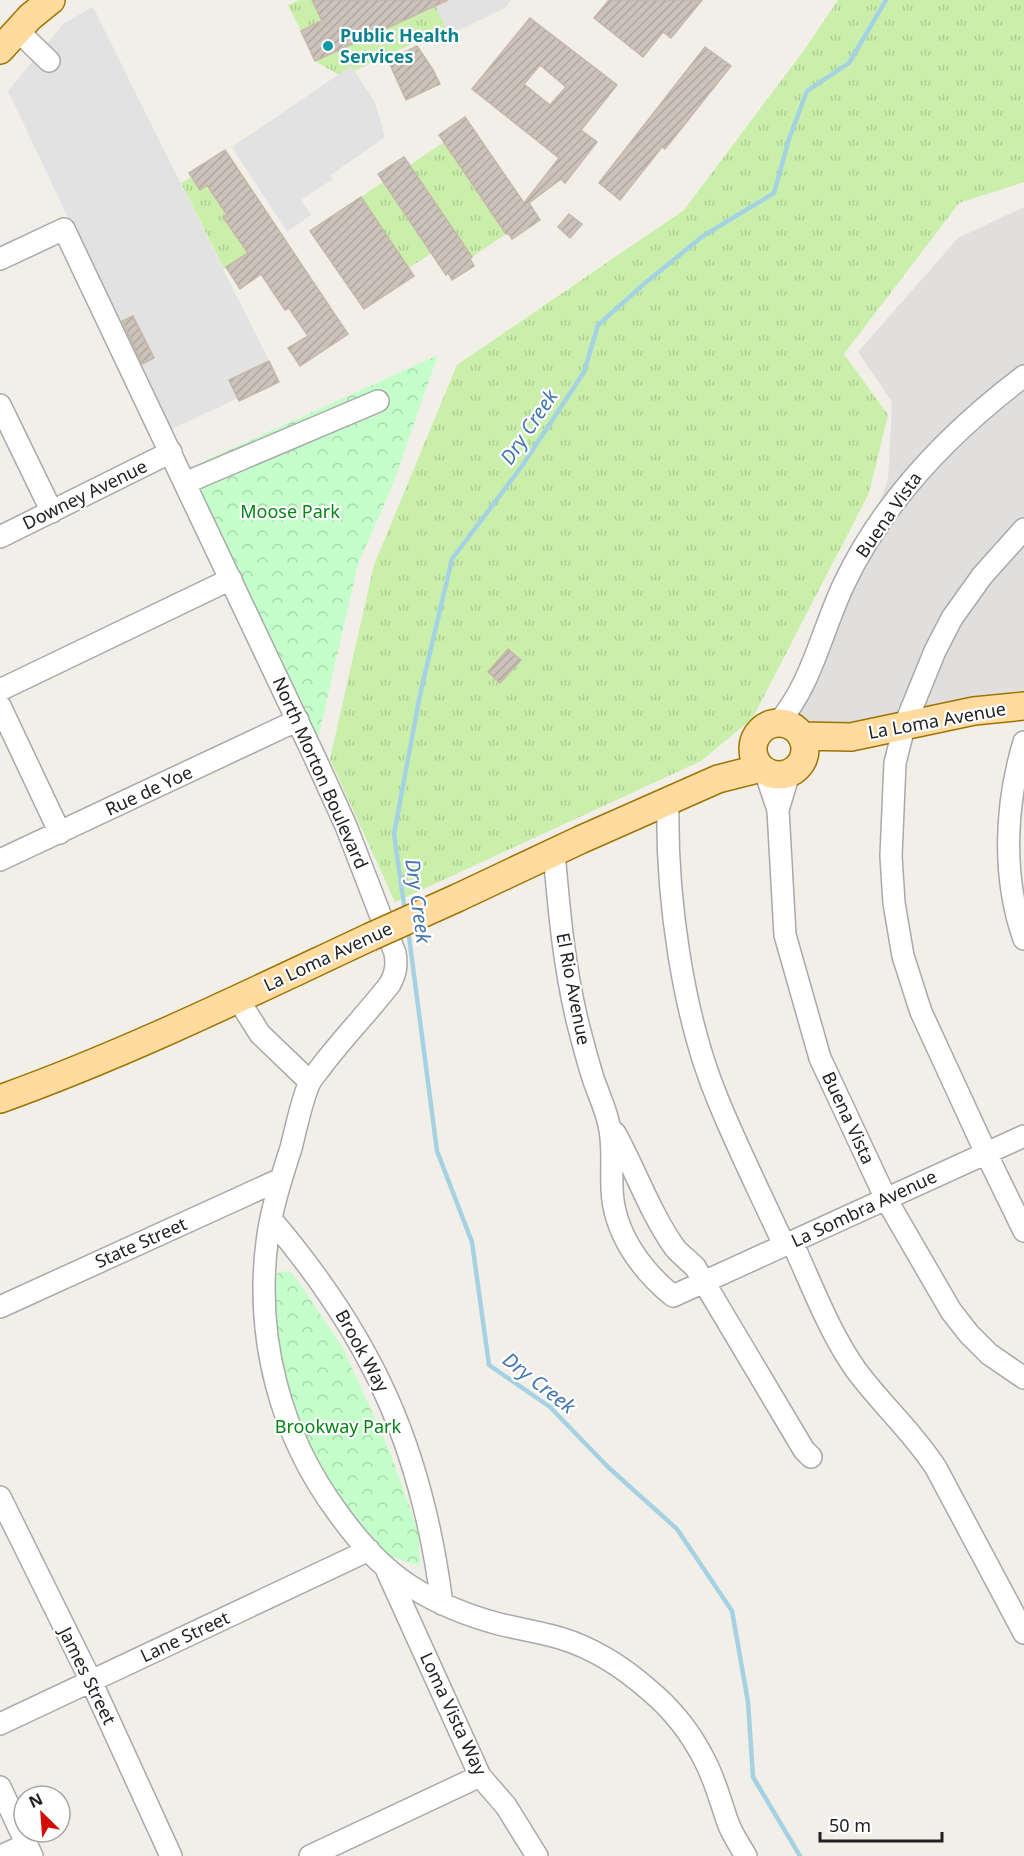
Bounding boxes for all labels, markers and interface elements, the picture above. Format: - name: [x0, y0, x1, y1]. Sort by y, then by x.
- place label: Public Health Services: [340, 23, 459, 68]
- marker: Public Health Services: [321, 39, 335, 53]
- water label: Dry Creek: [494, 383, 564, 470]
- street label: Downey Avenue: [18, 454, 151, 535]
- street label: Buena Vista: [850, 467, 927, 562]
- park label: Moose Park: [240, 499, 340, 523]
- street label: North Morton Boulevard: [268, 673, 374, 872]
- street label: La Loma Avenue: [866, 696, 1008, 744]
- street label: Rue de Yoe: [101, 759, 196, 821]
- water label: Dry Creek: [399, 857, 438, 946]
- street label: La Loma Avenue: [259, 916, 396, 996]
- street label: El Rio Avenue: [551, 931, 597, 1047]
- street label: Buena Vista: [817, 1067, 881, 1168]
- street label: La Sombra Avenue: [787, 1164, 940, 1252]
- street label: State Street: [91, 1211, 191, 1273]
- street label: Brook Way: [330, 1305, 396, 1397]
- water label: Dry Creek: [498, 1346, 582, 1420]
- park label: Brookway Park: [275, 1414, 402, 1438]
- street label: Lane Street: [136, 1605, 233, 1667]
- street label: James Street: [53, 1621, 122, 1729]
- street label: Loma Vista Way: [415, 1648, 493, 1780]
- north arrow: [12, 1784, 72, 1844]
- text: N: [25, 1788, 46, 1813]
- scale bar: [820, 1805, 942, 1843]
- text: 50 m: [829, 1813, 871, 1837]

